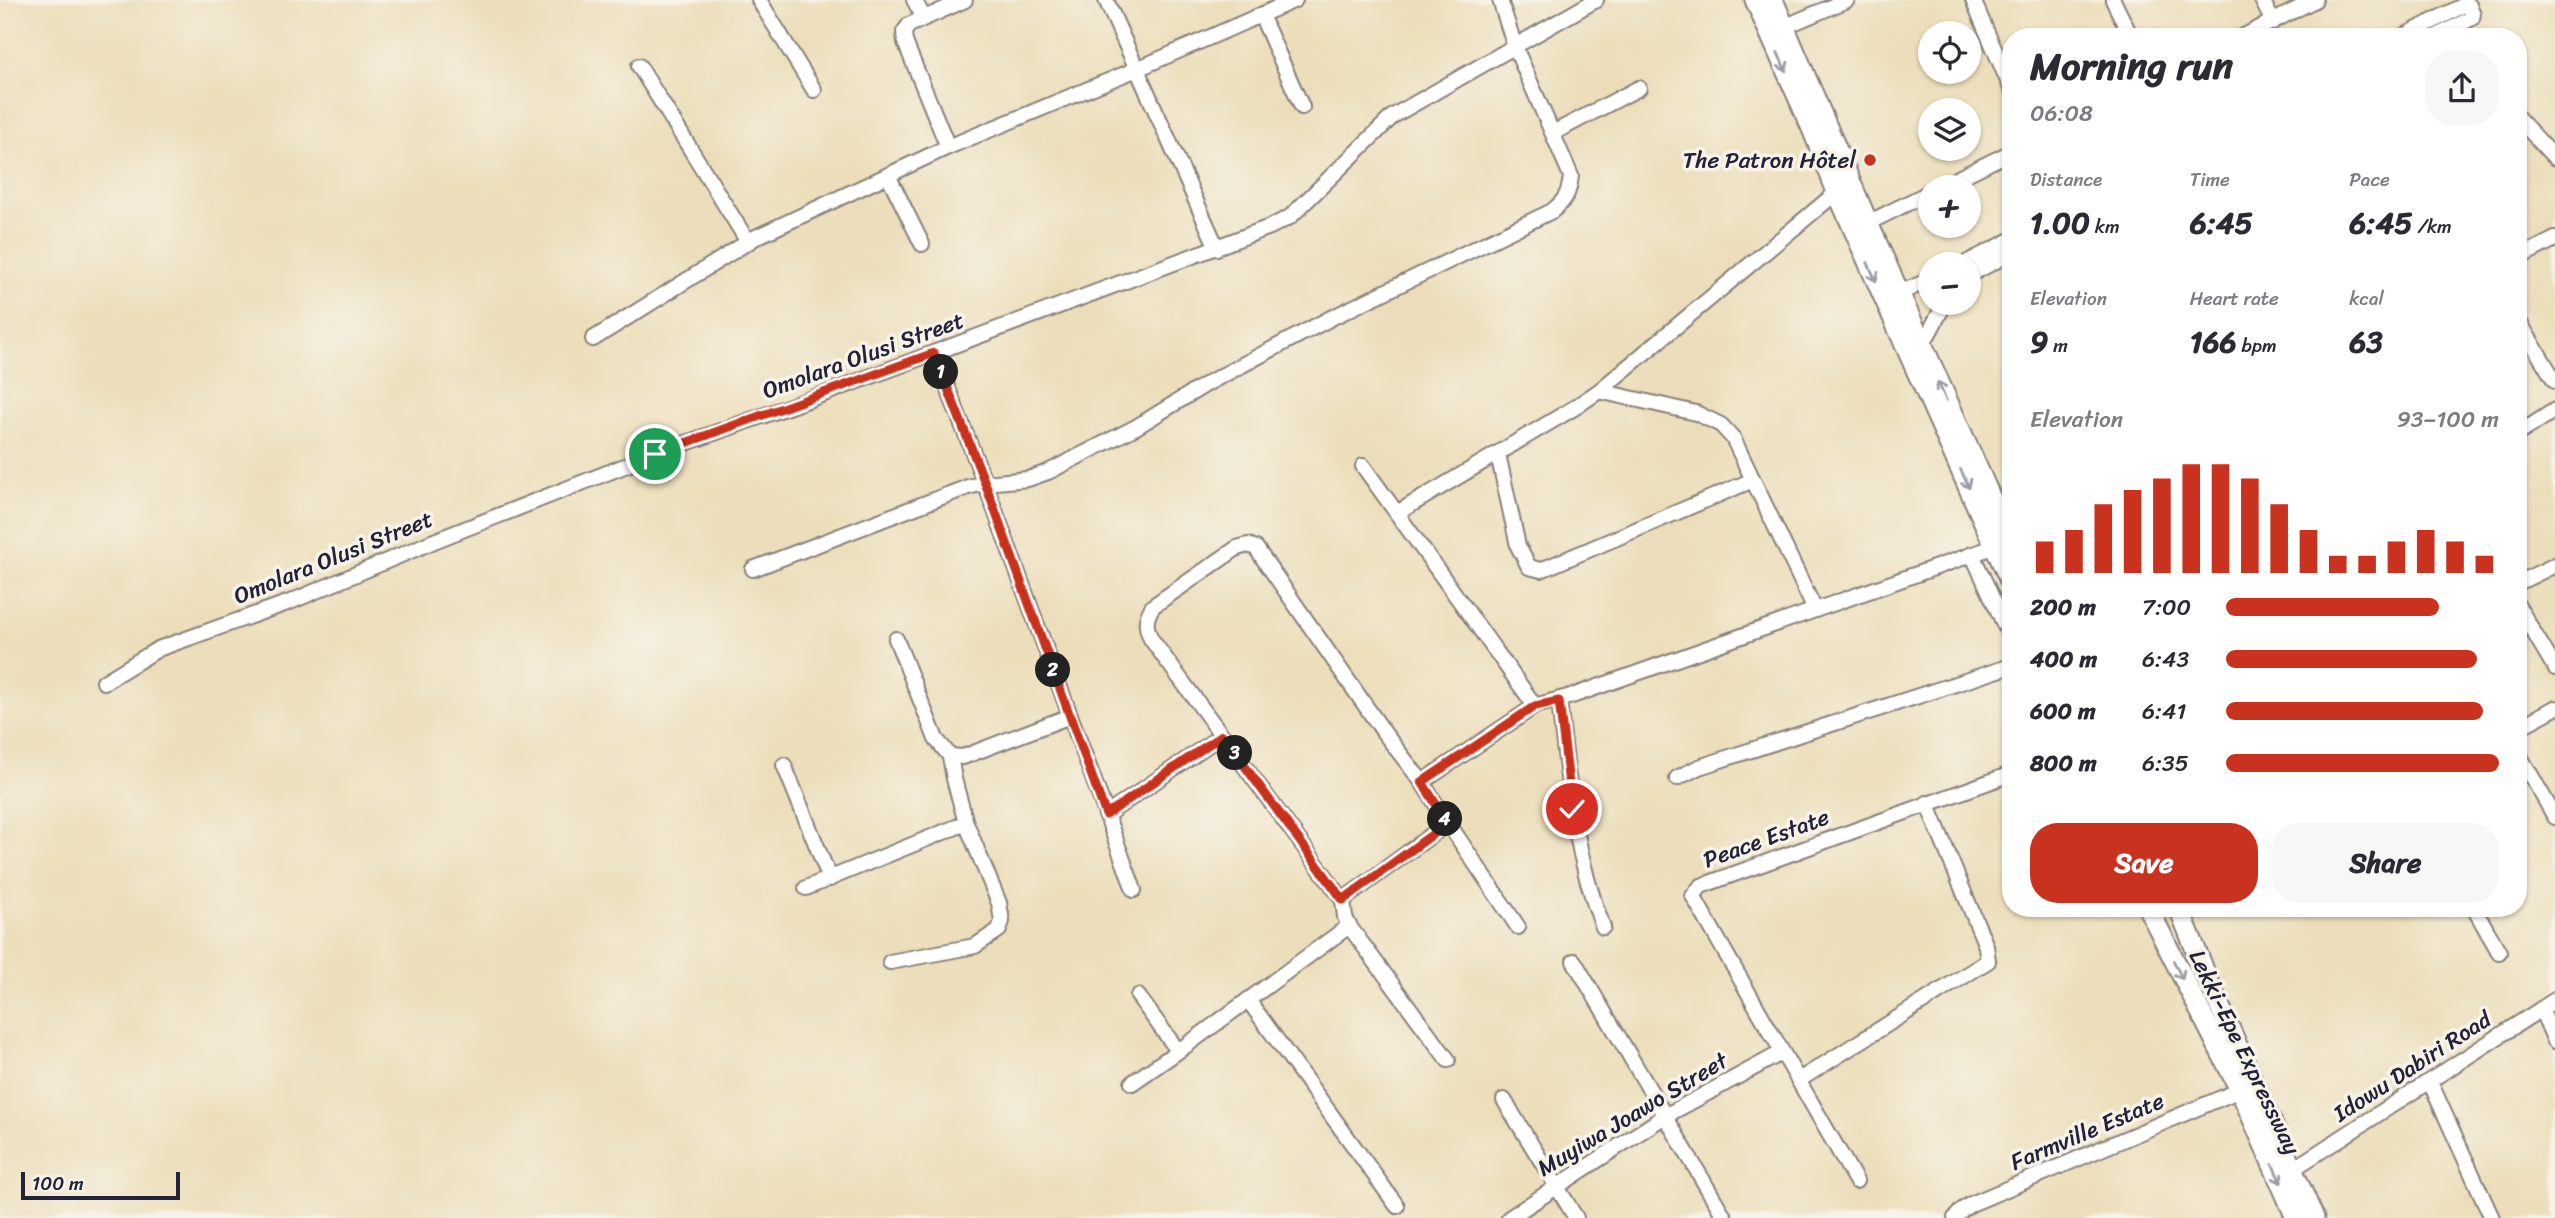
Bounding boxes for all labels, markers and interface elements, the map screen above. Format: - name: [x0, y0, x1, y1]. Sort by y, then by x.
- map controls: [1918, 21, 1981, 315]
- button: locate: [1918, 21, 1981, 84]
- text: Morning run: [2030, 33, 2233, 100]
- one-way arrow: [1776, 51, 1789, 73]
- button: share: [2425, 51, 2499, 125]
- text: 06:08: [2030, 93, 2093, 134]
- button: layers: [1918, 98, 1981, 161]
- place label: The Patron Hôtel: [1683, 140, 1856, 181]
- marker: The Patron Hôtel: [1862, 152, 1878, 168]
- text: Distance: [2030, 163, 2102, 196]
- text: Time: [2190, 163, 2230, 196]
- text: Pace: [2349, 163, 2390, 196]
- button: +: [1918, 175, 1981, 238]
- text: 1.00: [2030, 196, 2090, 250]
- text: 6:45: [2190, 196, 2253, 250]
- text: 6:45: [2349, 196, 2413, 250]
- text: km: [2090, 210, 2119, 243]
- text: /km: [2413, 210, 2452, 243]
- button: −: [1918, 252, 1981, 315]
- one-way arrow: [1866, 260, 1879, 282]
- text: Elevation: [2030, 282, 2107, 315]
- text: Heart rate: [2190, 282, 2279, 315]
- text: kcal: [2349, 282, 2384, 315]
- street label: Omolara Olusi Street: [757, 300, 970, 411]
- text: 9: [2030, 315, 2048, 369]
- text: 166: [2190, 315, 2237, 369]
- text: 63: [2349, 315, 2383, 369]
- text: m: [2048, 329, 2068, 362]
- text: bpm: [2237, 329, 2277, 362]
- pin: 1: [923, 354, 958, 390]
- text: 1: [936, 355, 945, 388]
- one-way arrow: [1935, 381, 1948, 402]
- text: Elevation: [2030, 399, 2123, 440]
- text: 93–100 m: [2397, 399, 2499, 440]
- pin: [625, 424, 685, 484]
- icon: arrive: [636, 435, 674, 473]
- one-way arrow: [1958, 468, 1972, 489]
- street label: Omolara Olusi Street: [227, 499, 439, 616]
- text: 200 m: [2030, 587, 2096, 628]
- text: 7:00: [2142, 587, 2191, 628]
- text: 400 m: [2030, 639, 2097, 680]
- text: 6:43: [2142, 639, 2189, 680]
- pin: 2: [1036, 652, 1070, 688]
- text: 2: [1047, 653, 1058, 686]
- text: 600 m: [2030, 691, 2096, 732]
- text: 6:41: [2142, 691, 2186, 732]
- pin: 3: [1218, 736, 1252, 770]
- text: 3: [1229, 736, 1240, 769]
- text: 800 m: [2030, 743, 2097, 784]
- text: 6:35: [2142, 743, 2189, 784]
- pin: [1542, 779, 1602, 839]
- icon: check: [1553, 790, 1591, 828]
- street label: Peace Estate: [1697, 797, 1835, 880]
- pin: 4: [1428, 802, 1462, 836]
- text: 4: [1439, 802, 1450, 835]
- button: Save: [2030, 823, 2258, 903]
- button: Share: [2272, 823, 2499, 903]
- street label: Lekki-Epe Expressway: [2177, 942, 2312, 1162]
- one-way arrow: [2172, 959, 2186, 980]
- street label: Idowu Dabiri Road: [2324, 999, 2501, 1134]
- street label: Muyiwa Joawo Street: [1529, 1040, 1737, 1188]
- street label: Farmville Estate: [2004, 1080, 2171, 1182]
- one-way arrow: [2271, 1163, 2284, 1184]
- text: 100 m: [32, 1167, 84, 1200]
- scale bar: [21, 1169, 180, 1201]

